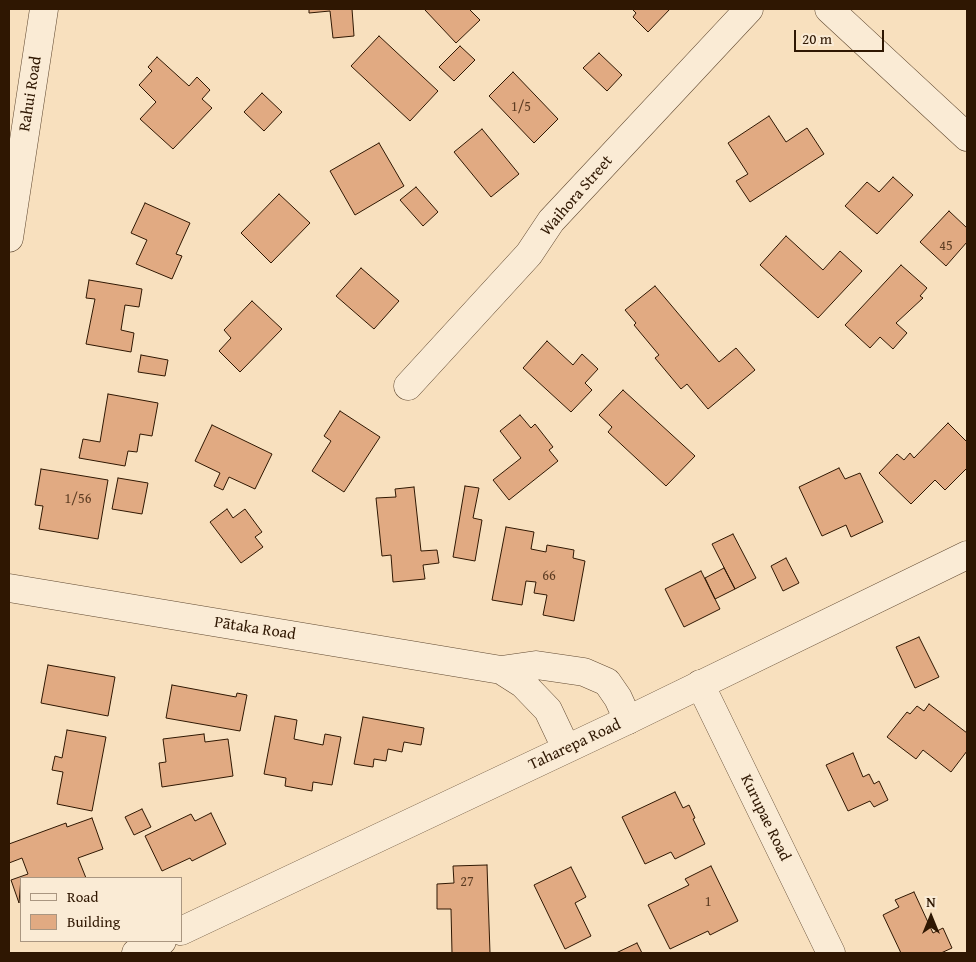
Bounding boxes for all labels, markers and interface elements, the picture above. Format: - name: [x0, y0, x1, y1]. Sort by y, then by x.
- scale bar: [796, 20, 886, 52]
- text: 20 m: [802, 28, 832, 49]
- street label: Rahui Road: [16, 55, 46, 133]
- house number: 1/5: [511, 99, 531, 115]
- street label: Waihora Street: [537, 152, 617, 240]
- house number: 45: [939, 238, 953, 254]
- house number: 1/56: [65, 491, 91, 507]
- house number: 66: [542, 568, 556, 584]
- street label: Pātaka Road: [213, 613, 297, 645]
- street label: Taharepa Road: [526, 715, 624, 775]
- street label: Kurupae Road: [736, 772, 794, 864]
- house number: 27: [460, 874, 474, 890]
- legend: [20, 877, 182, 942]
- text: Road: [67, 886, 98, 907]
- north arrow: [906, 892, 956, 942]
- text: N: [926, 892, 936, 912]
- house number: 1: [705, 894, 711, 910]
- text: Building: [67, 911, 120, 932]

